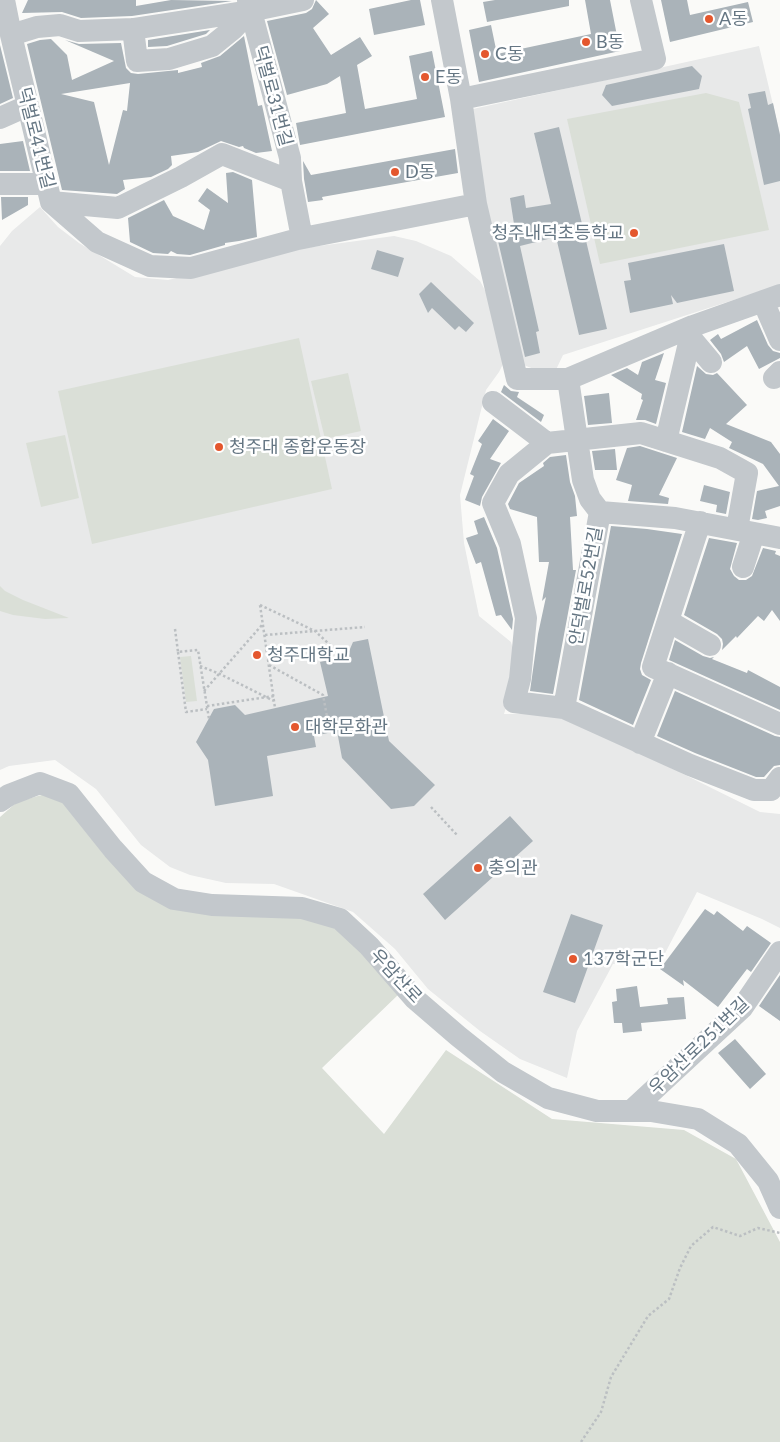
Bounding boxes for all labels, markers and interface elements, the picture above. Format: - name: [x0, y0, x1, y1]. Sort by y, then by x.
- place label: A동: [719, 8, 748, 30]
- marker: A동: [703, 13, 715, 25]
- place label: B동: [596, 31, 624, 53]
- marker: B동: [580, 36, 592, 48]
- street label: 덕벌로31번길: [249, 43, 297, 149]
- place label: C동: [495, 43, 524, 65]
- marker: C동: [479, 48, 491, 60]
- place label: E동: [435, 66, 462, 88]
- marker: E동: [419, 71, 431, 83]
- street label: 덕벌로41번길: [13, 85, 59, 191]
- place label: D동: [405, 161, 435, 183]
- marker: D동: [389, 166, 401, 178]
- place label: 청주내덕초등학교: [492, 222, 624, 244]
- marker: 청주내덕초등학교: [628, 227, 640, 239]
- place label: 청주대 종합운동장: [229, 436, 366, 458]
- marker: 청주대 종합운동장: [213, 441, 225, 453]
- street label: 안덕벌로52번길: [565, 525, 607, 647]
- place label: 청주대학교: [267, 644, 350, 666]
- marker: 청주대학교: [251, 649, 263, 661]
- place label: 대학문화관: [305, 716, 388, 738]
- marker: 대학문화관: [289, 721, 301, 733]
- place label: 충의관: [488, 857, 538, 879]
- marker: 충의관: [472, 862, 484, 874]
- street label: 우암산로: [366, 944, 426, 1008]
- place label: 137학군단: [583, 948, 664, 970]
- marker: 137학군단: [567, 953, 579, 965]
- street label: 우암산로251번길: [644, 993, 754, 1099]

